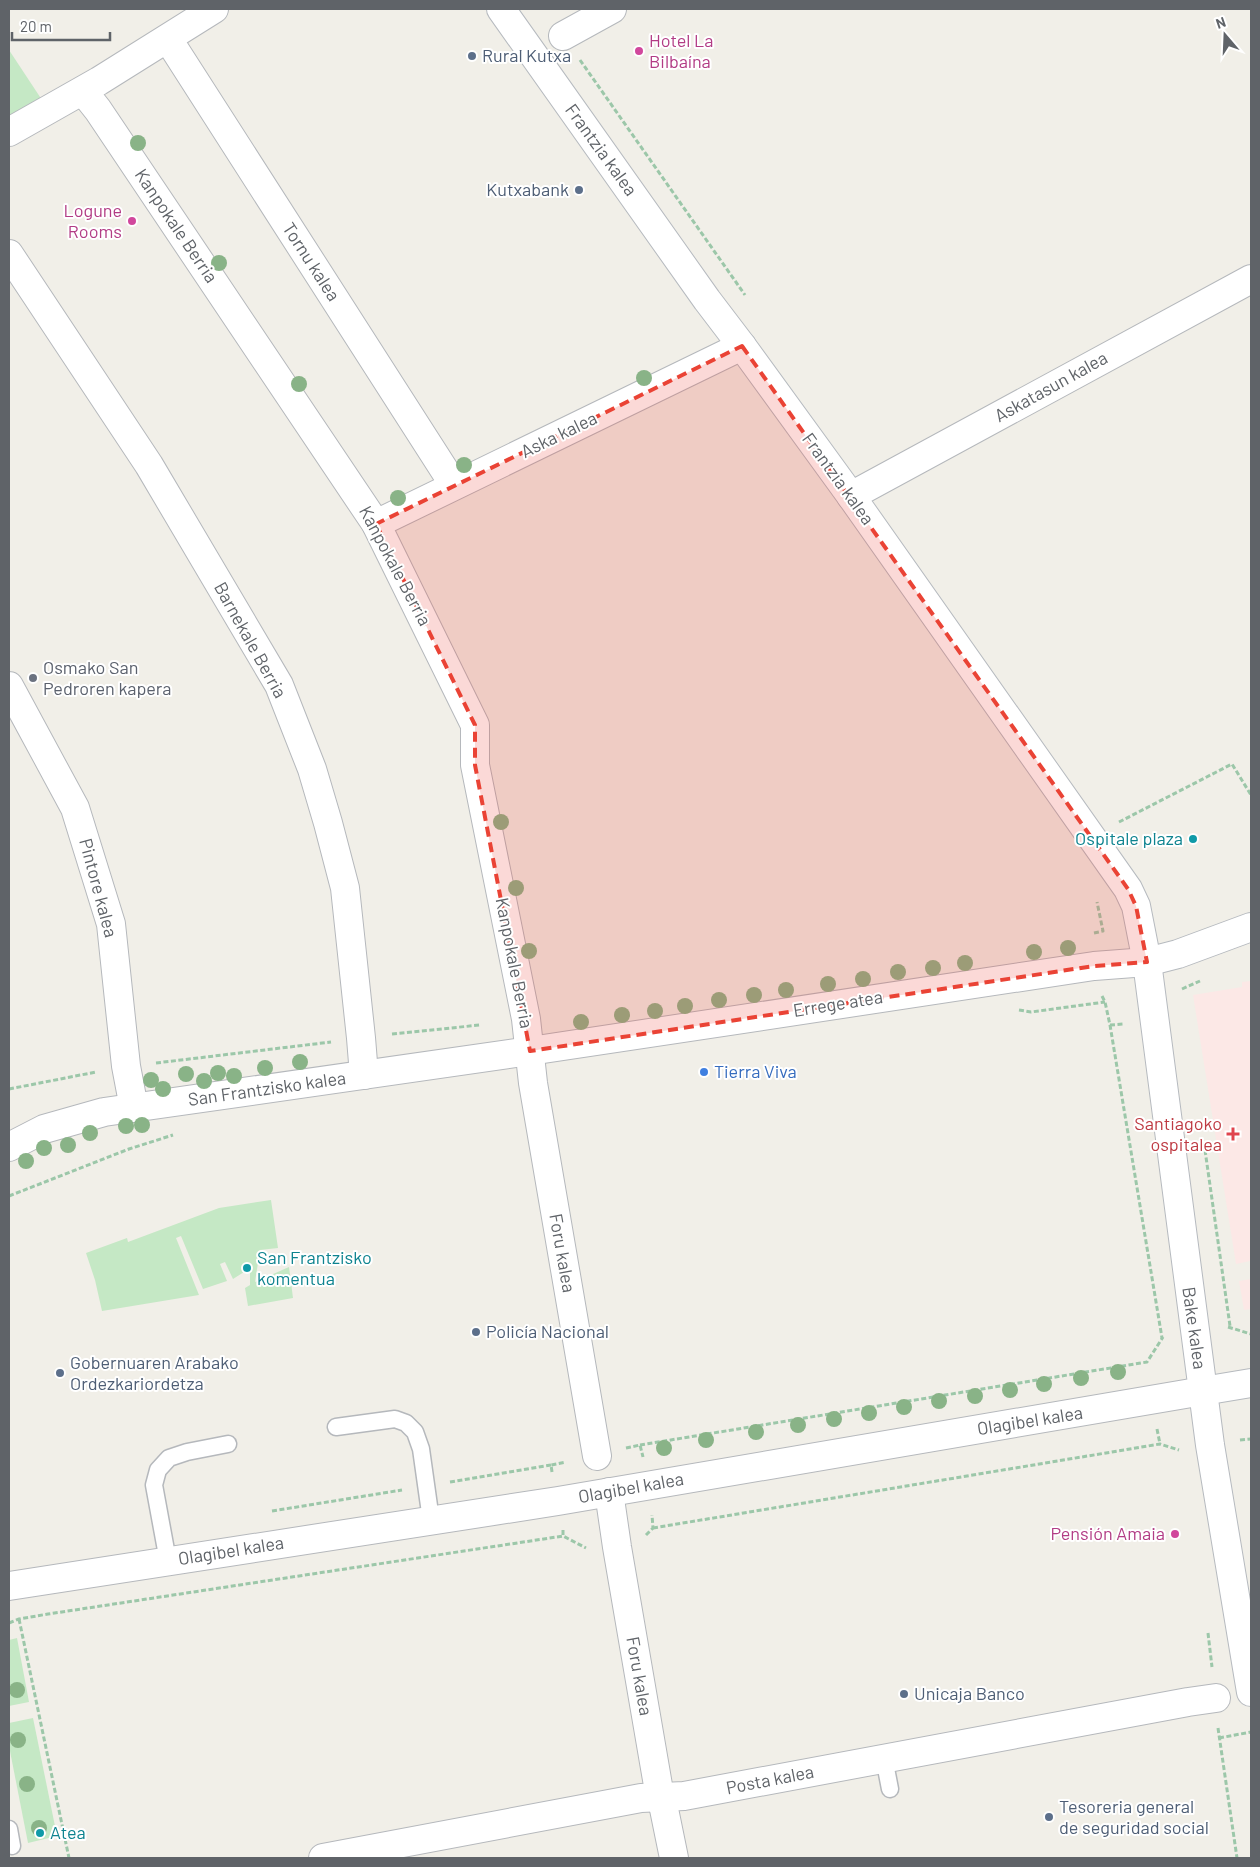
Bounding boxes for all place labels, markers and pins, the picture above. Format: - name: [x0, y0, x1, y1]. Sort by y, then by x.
- place label: Hotel La Bilbaína: [649, 29, 714, 72]
- place label: Rural Kutxa: [482, 44, 571, 66]
- marker: Hotel La Bilbaína: [633, 45, 645, 57]
- marker: Rural Kutxa: [466, 50, 478, 62]
- place label: Kutxabank: [486, 178, 569, 200]
- marker: Kutxabank: [573, 184, 585, 196]
- place label: Logune Rooms: [64, 199, 122, 242]
- marker: Logune Rooms: [126, 215, 138, 227]
- place label: Osmako San Pedroren kapera: [43, 656, 172, 699]
- marker: Osmako San Pedroren kapera: [27, 672, 39, 684]
- place label: Ospitale plaza: [1075, 827, 1183, 849]
- marker: Ospitale plaza: [1187, 833, 1199, 845]
- place label: Tierra Viva: [714, 1060, 797, 1082]
- marker: Tierra Viva: [698, 1066, 710, 1078]
- place label: Santiagoko ospitalea: [1134, 1112, 1222, 1155]
- marker: Santiagoko ospitalea: [1226, 1127, 1240, 1141]
- place label: San Frantzisko komentua: [257, 1246, 372, 1289]
- marker: San Frantzisko komentua: [241, 1262, 253, 1274]
- place label: Policía Nacional: [486, 1320, 609, 1342]
- marker: Policía Nacional: [470, 1326, 482, 1338]
- place label: Gobernuaren Arabako Ordezkariordetza: [70, 1351, 239, 1394]
- marker: Gobernuaren Arabako Ordezkariordetza: [54, 1367, 66, 1379]
- place label: Pensión Amaia: [1050, 1522, 1165, 1544]
- marker: Pensión Amaia: [1169, 1528, 1181, 1540]
- place label: Unicaja Banco: [914, 1682, 1025, 1704]
- marker: Unicaja Banco: [898, 1688, 910, 1700]
- place label: Tesoreria general de seguridad social: [1059, 1795, 1209, 1838]
- marker: Tesoreria general de seguridad social: [1043, 1811, 1055, 1823]
- place label: Atea: [50, 1821, 86, 1843]
- marker: Atea: [34, 1827, 46, 1839]

